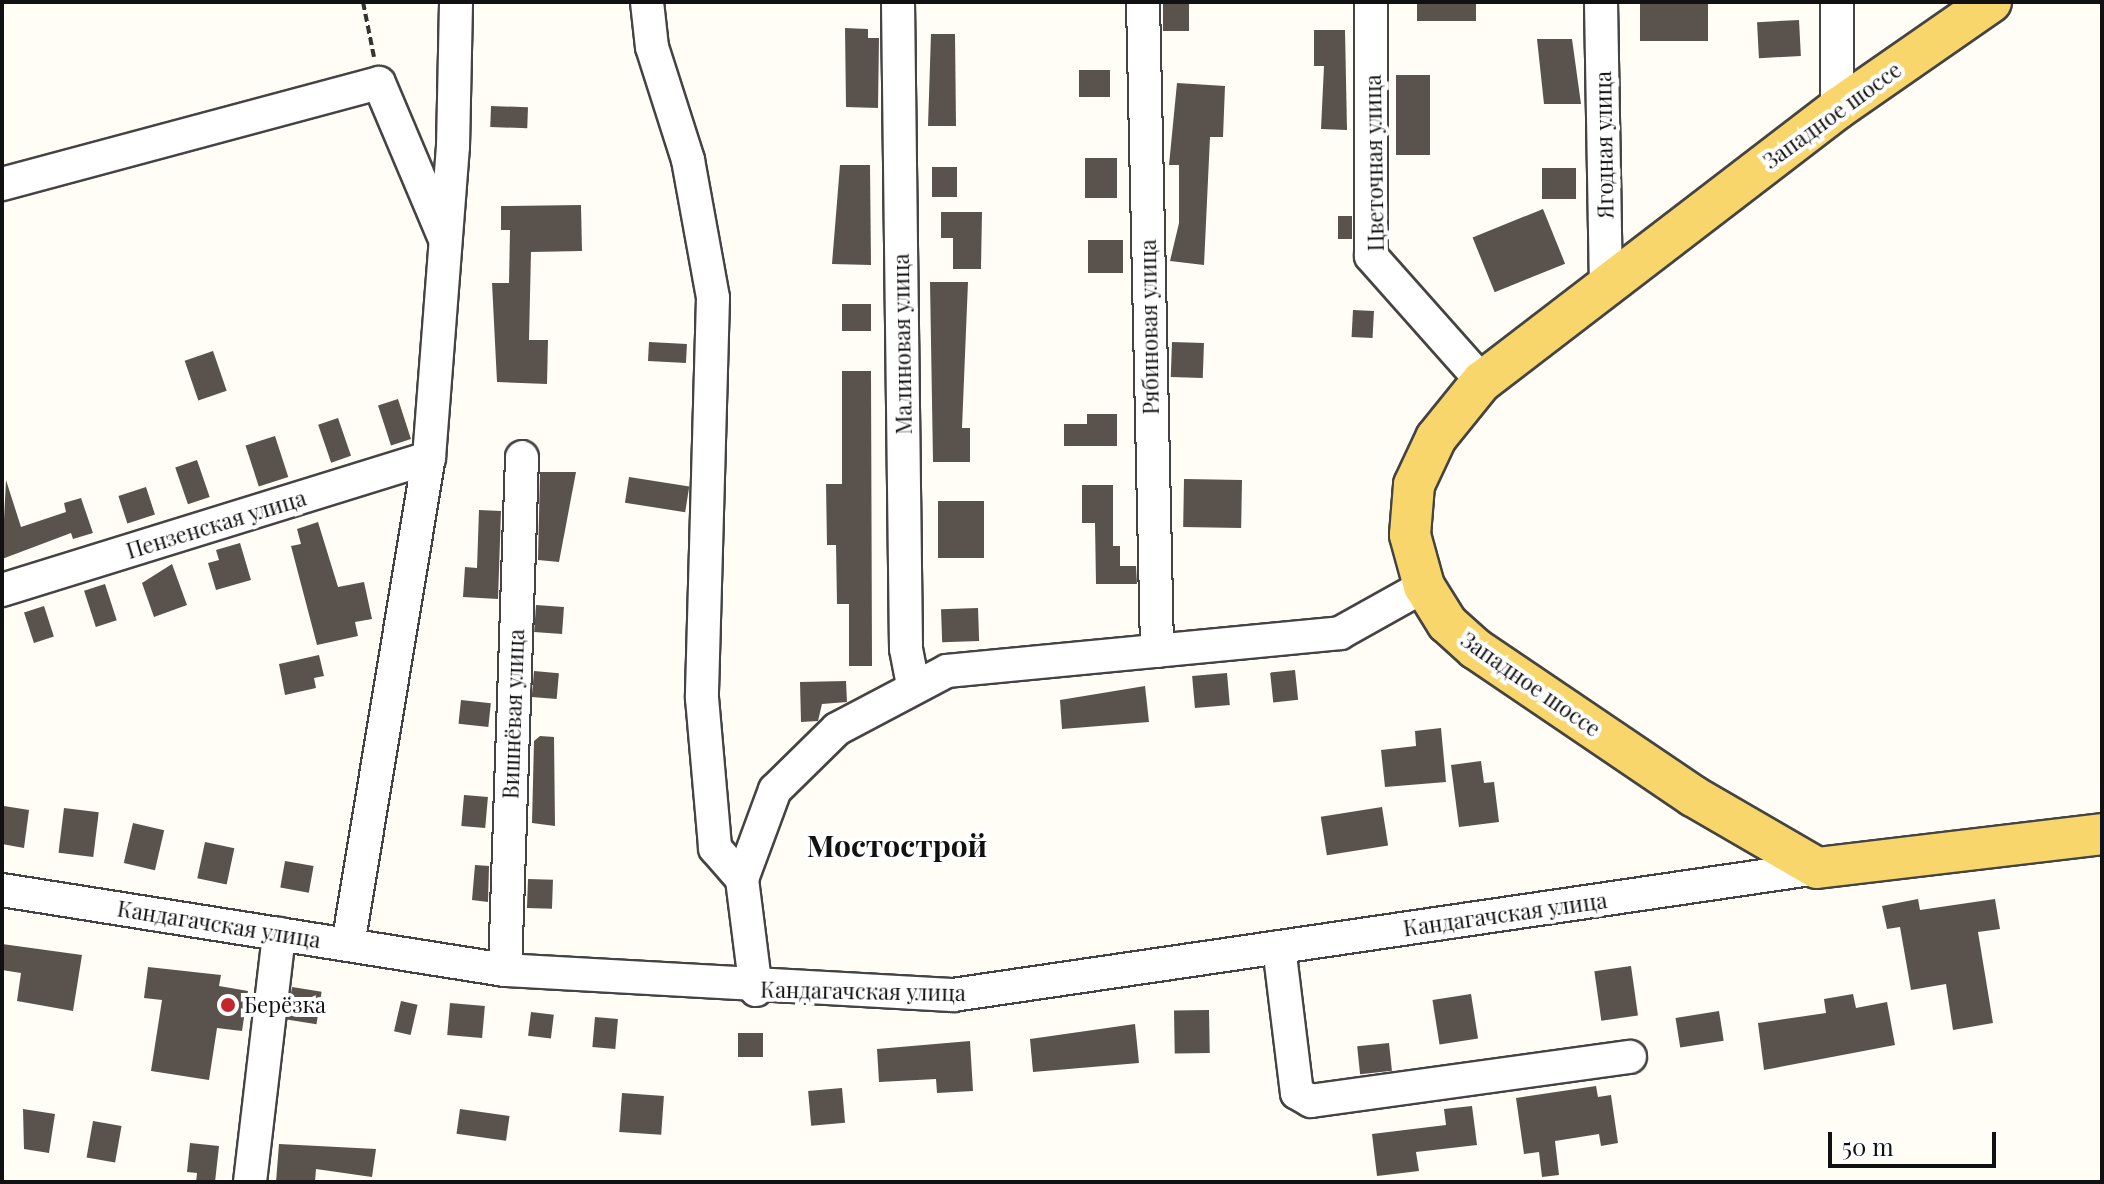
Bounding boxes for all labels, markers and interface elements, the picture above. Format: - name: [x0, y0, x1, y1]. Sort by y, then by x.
- street label: Западное шоссе: [1758, 56, 1906, 174]
- street label: Ягодная улица: [1590, 71, 1618, 219]
- street label: Цветочная улица: [1359, 74, 1389, 252]
- street label: Рябиновая улица: [1134, 239, 1164, 415]
- street label: Малиновая улица: [887, 253, 917, 435]
- street label: Пензенская улица: [123, 484, 309, 564]
- street label: Западное шоссе: [1456, 626, 1606, 742]
- street label: Вишнёвая улица: [497, 628, 529, 800]
- district label: Мостострой: [807, 827, 987, 863]
- street label: Кандагачская улица: [1401, 887, 1609, 941]
- street label: Кандагачская улица: [115, 895, 323, 953]
- street label: Кандагачская улица: [760, 976, 966, 1006]
- place label: Берёзка: [244, 992, 326, 1018]
- marker: Берёзка: [219, 996, 237, 1014]
- scale bar: [1832, 1116, 2000, 1166]
- text: 50 m: [1842, 1130, 1894, 1162]

